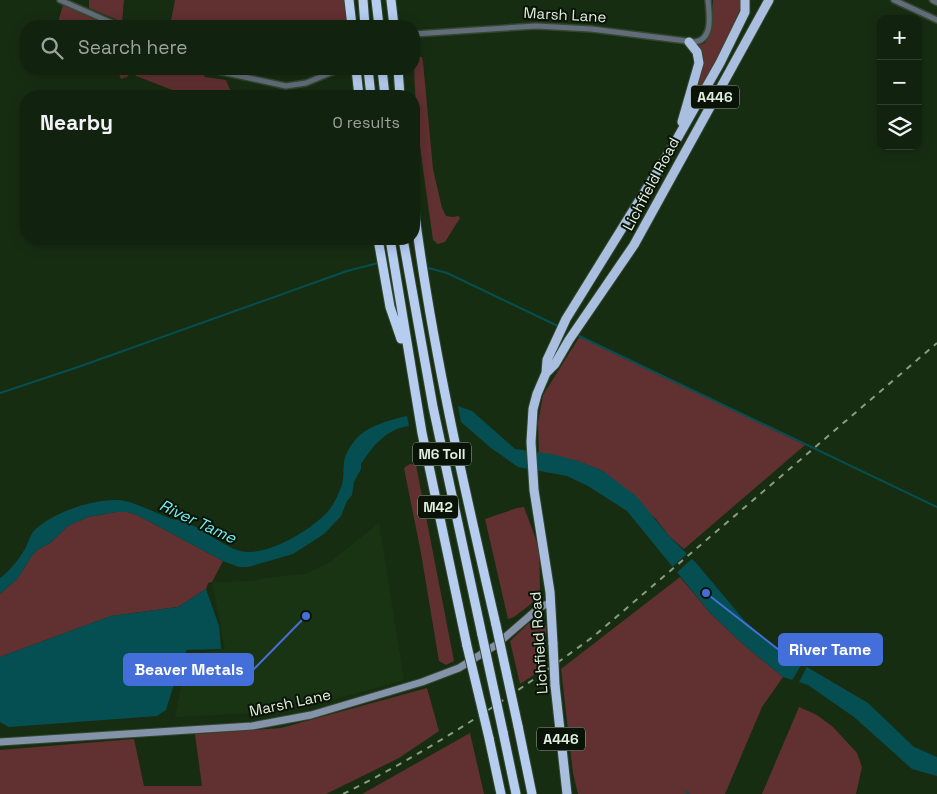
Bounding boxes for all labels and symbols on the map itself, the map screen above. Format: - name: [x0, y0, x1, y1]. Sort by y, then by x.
- street label: Marsh Lane: [523, 3, 607, 26]
- road number: A446: [691, 85, 739, 108]
- street label: Lichfield Road: [618, 134, 683, 234]
- road number: M6 Toll: [413, 442, 471, 466]
- water label: River Tame: [156, 495, 240, 549]
- road number: M42: [418, 496, 458, 518]
- street label: Lichfield Road: [525, 591, 552, 695]
- callout: River Tame: [779, 634, 882, 665]
- text: River Tame: [789, 639, 871, 660]
- callout: Beaver Metals: [124, 654, 253, 685]
- text: Beaver Metals: [134, 659, 244, 680]
- street label: Marsh Lane: [247, 685, 333, 720]
- road number: A446: [537, 728, 585, 751]

